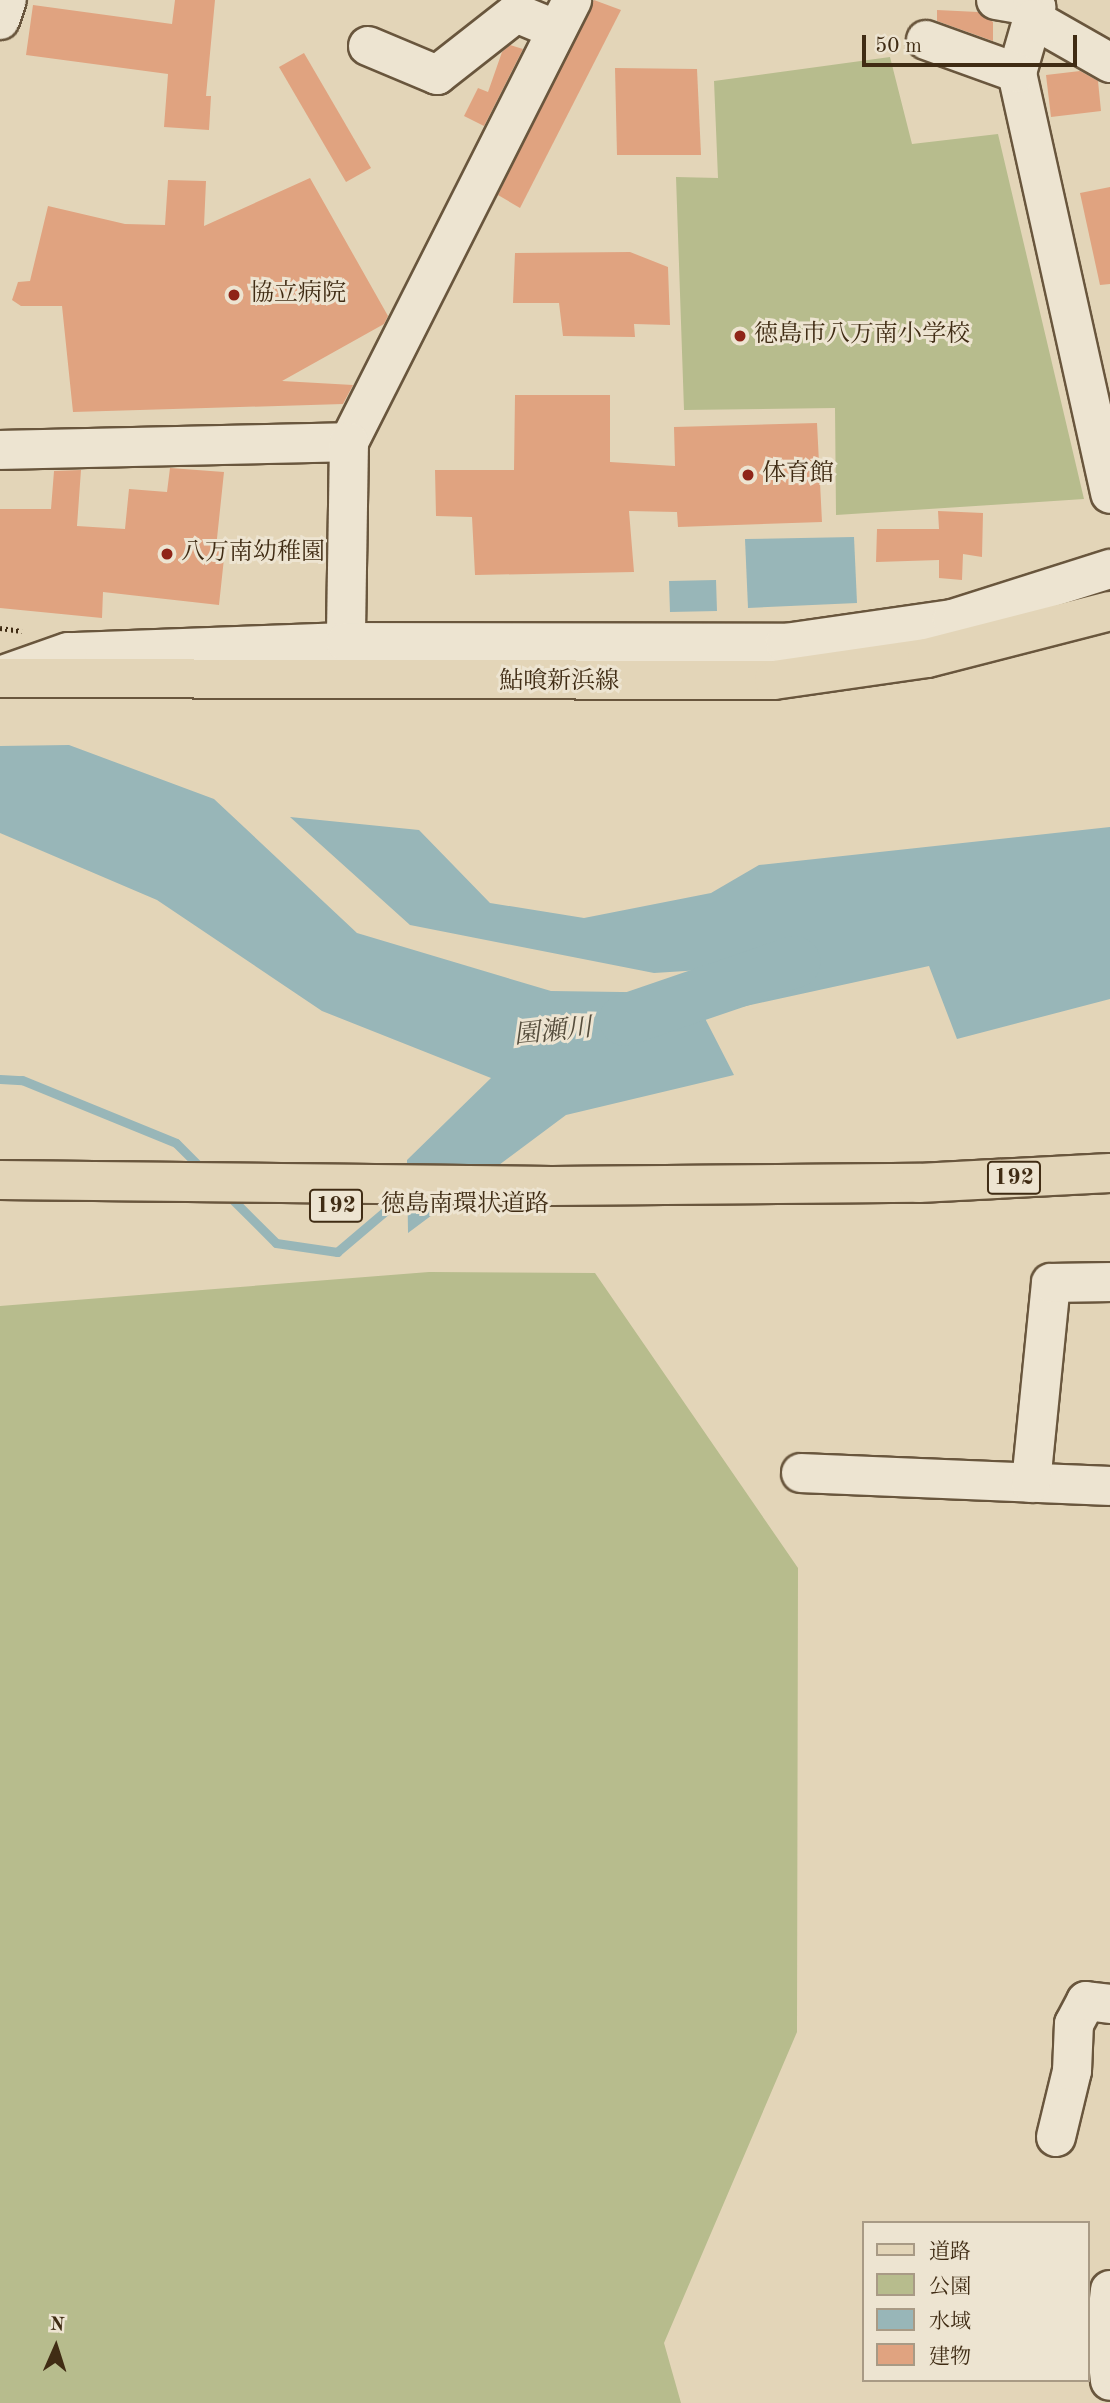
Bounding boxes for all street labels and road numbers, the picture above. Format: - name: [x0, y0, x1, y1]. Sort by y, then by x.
- street label: 鮎喰新浜線: [499, 669, 619, 697]
- road number: 192: [986, 1158, 1042, 1198]
- road number: 192: [308, 1186, 364, 1226]
- street label: 徳島南環状道路: [381, 1192, 549, 1220]

